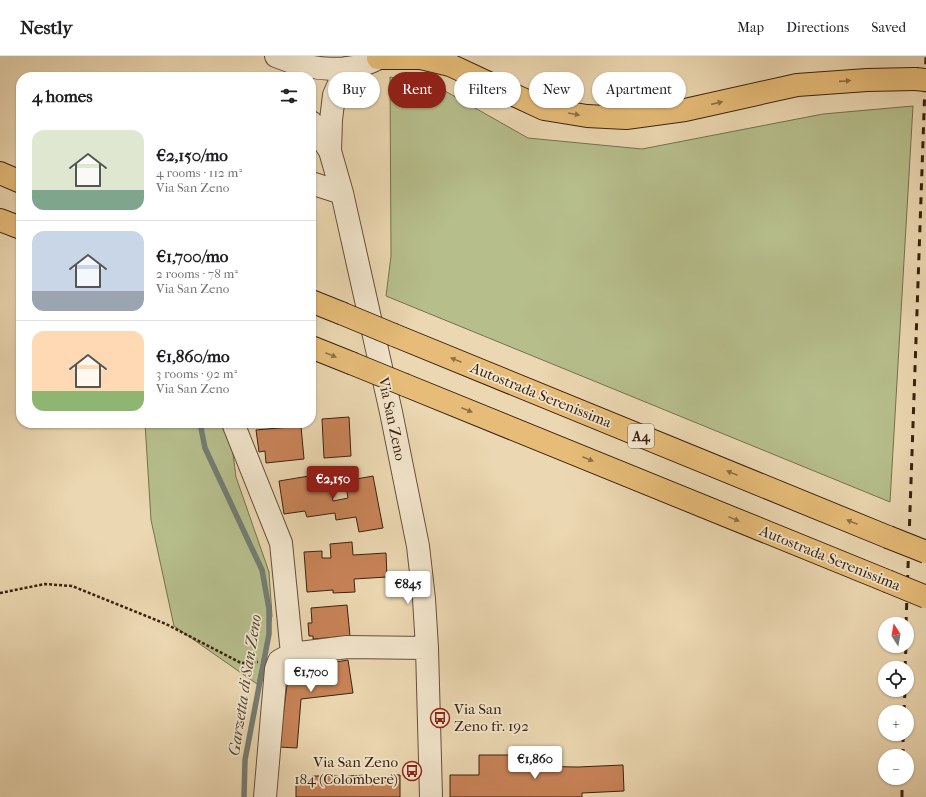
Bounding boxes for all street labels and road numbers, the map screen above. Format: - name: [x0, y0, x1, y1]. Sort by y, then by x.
- street label: Autostrada Serenissima: [467, 358, 615, 432]
- street label: Via San Zeno: [374, 375, 410, 463]
- road number: A4: [628, 424, 654, 448]
- street label: Autostrada Serenissima: [756, 521, 904, 595]

